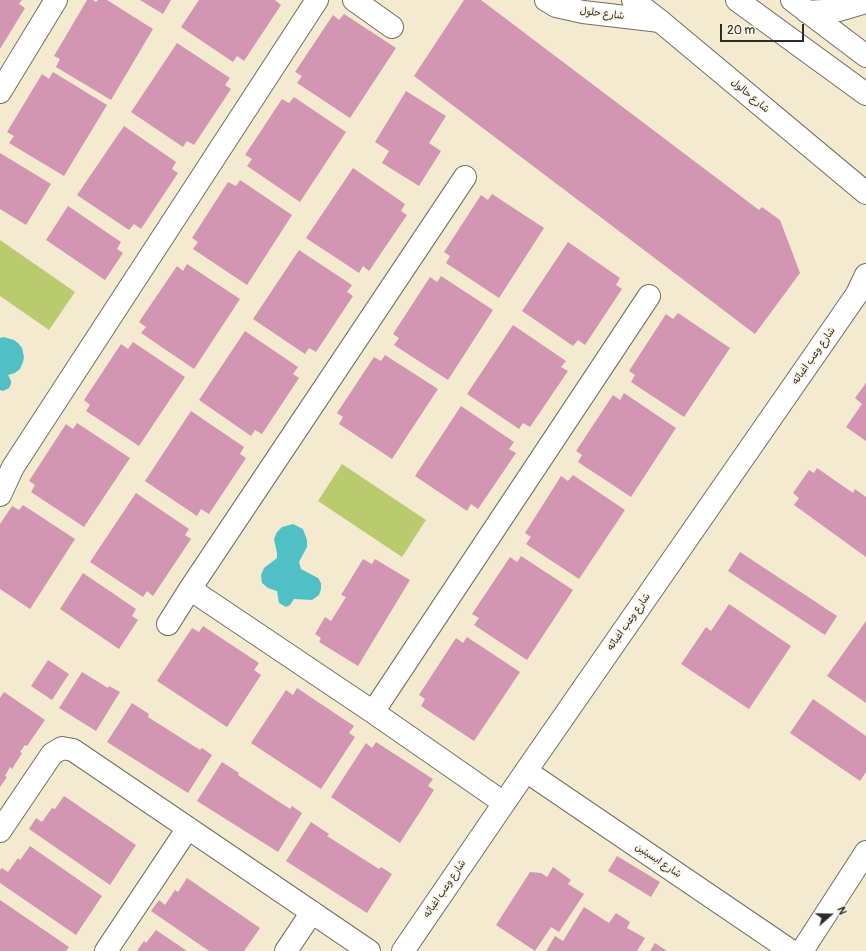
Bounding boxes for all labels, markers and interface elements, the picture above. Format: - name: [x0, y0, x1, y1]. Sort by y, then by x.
- street label: شارع حلول: [579, 5, 625, 23]
- scale bar: [722, 16, 806, 42]
- text: 20 m: [727, 23, 755, 38]
- street label: شارع حالول: [728, 76, 772, 116]
- street label: شارع وعب اغباثه: [790, 325, 838, 387]
- street label: شارع وعب اغباثه: [605, 591, 653, 653]
- street label: شارع ابسيتين: [633, 841, 683, 881]
- street label: شارع وعب اغباثه: [421, 858, 469, 920]
- north arrow: [810, 895, 850, 935]
- text: N: [834, 905, 849, 916]

